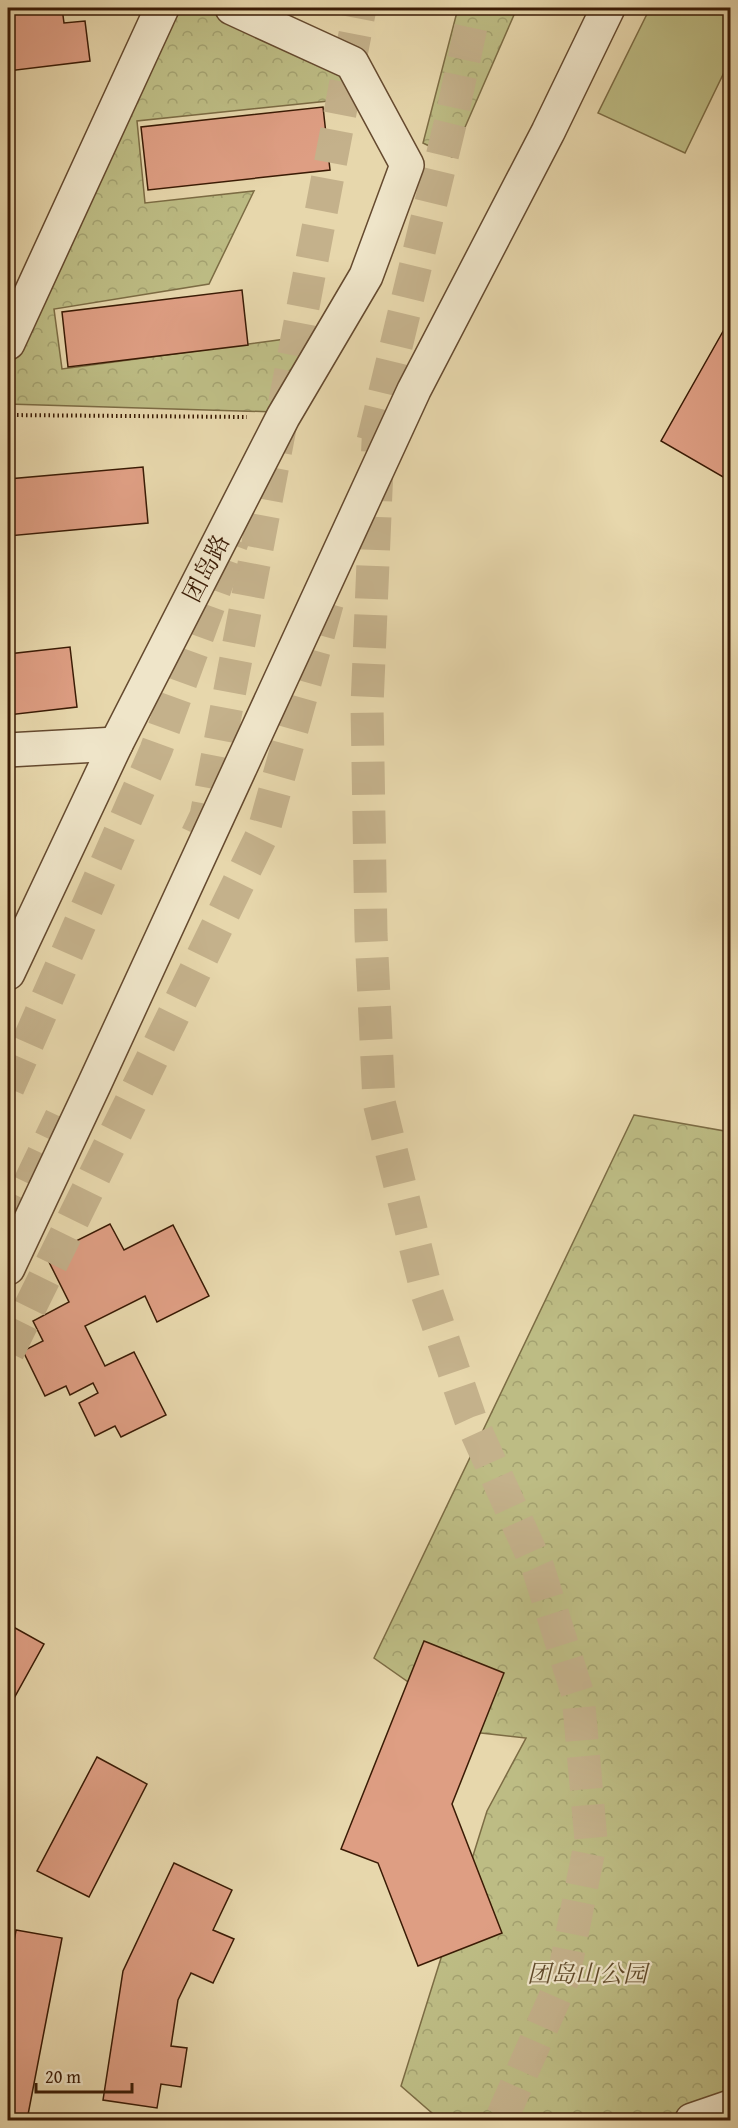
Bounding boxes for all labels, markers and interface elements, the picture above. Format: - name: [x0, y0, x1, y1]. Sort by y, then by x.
- street label: 团岛路: [174, 528, 238, 608]
- park label: 团岛山公园: [527, 1956, 651, 1991]
- scale bar: [36, 2056, 132, 2094]
- text: 20 m: [45, 2063, 81, 2090]

